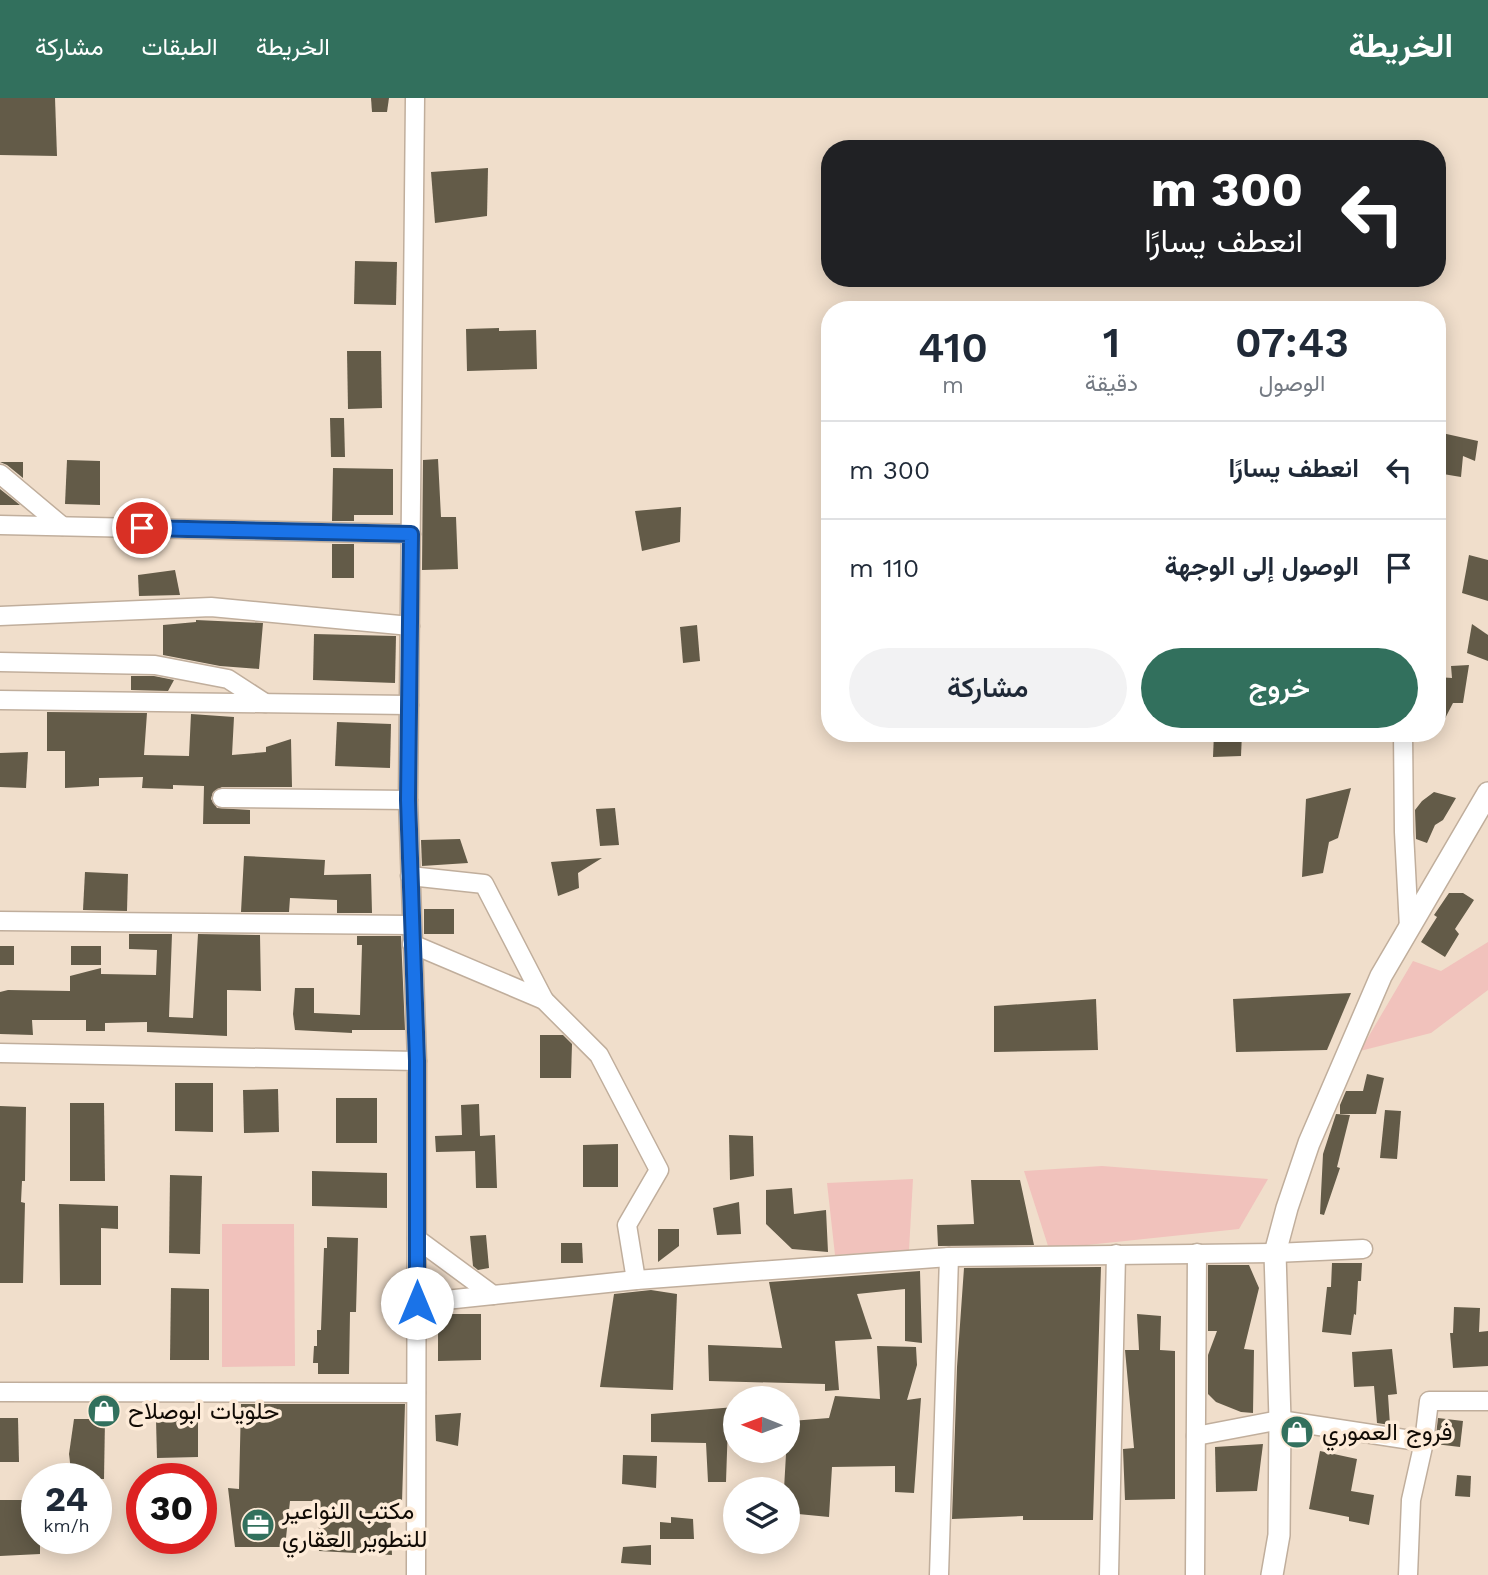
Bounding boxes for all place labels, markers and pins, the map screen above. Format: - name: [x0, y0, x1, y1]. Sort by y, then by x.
- pin: [112, 498, 172, 558]
- shop icon: حلويات ابوصلاح: [85, 1392, 123, 1430]
- place label: حلويات ابوصلاح: [128, 1397, 279, 1427]
- shop icon: فروج العموري: [1278, 1413, 1316, 1451]
- place label: فروج العموري: [1322, 1418, 1453, 1451]
- place label: مكتب النواعير للتطوير العقاري: [281, 1497, 427, 1558]
- office icon: مكتب النواعير للتطوير العقاري: [239, 1506, 277, 1544]

